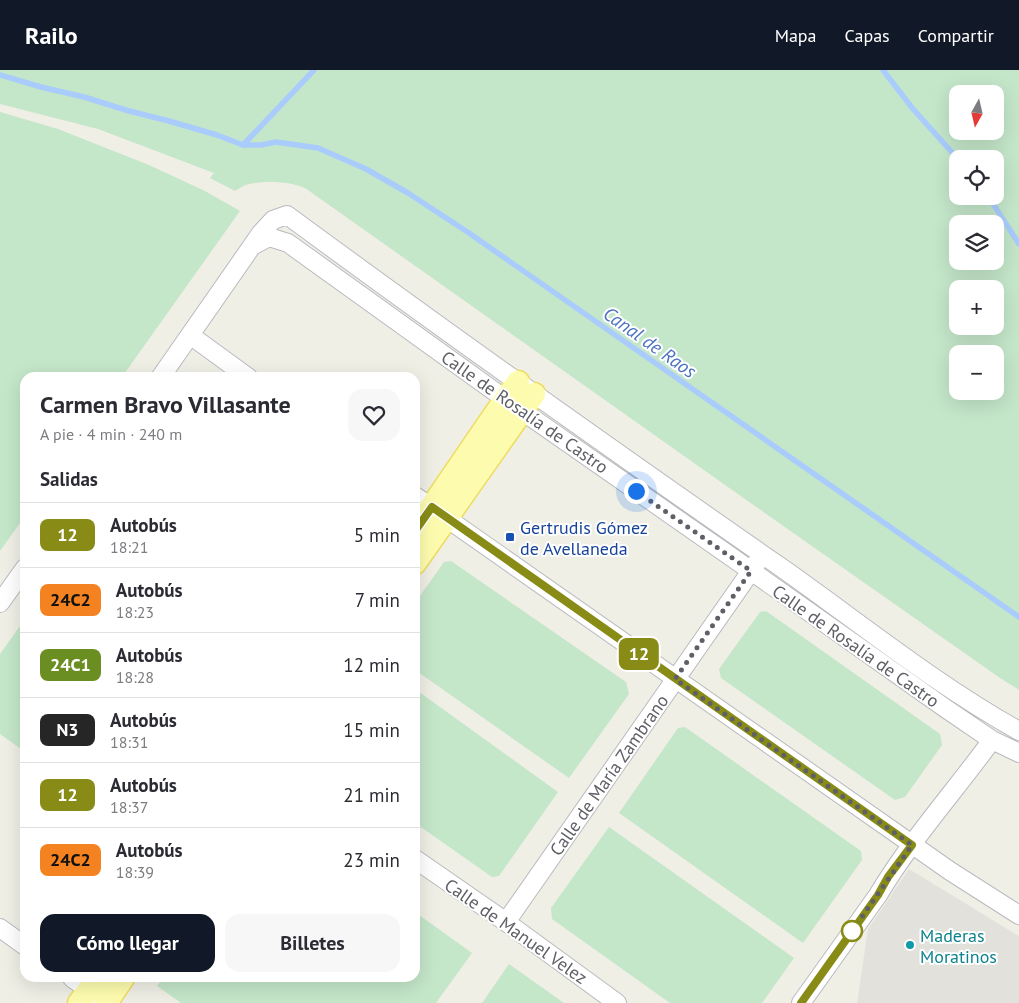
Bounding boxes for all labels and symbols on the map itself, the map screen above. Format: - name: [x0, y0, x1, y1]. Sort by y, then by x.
- north arrow: [949, 85, 1004, 140]
- water label: Canal de Raos: [599, 301, 701, 383]
- street label: Calle de Rosalía de Castro: [437, 346, 613, 478]
- your location: [624, 479, 649, 504]
- place label: Gertrudis Gómez de Avellaneda: [520, 516, 648, 560]
- marker: Gertrudis Gómez de Avellaneda: [504, 531, 516, 543]
- street label: Calle de Rosalía de Castro: [768, 580, 944, 712]
- line badge: 12: [616, 638, 662, 670]
- street label: Calle de María Zambrano: [545, 690, 673, 860]
- street label: Calle de Manuel Velez: [440, 873, 592, 989]
- unlabelled marker: [841, 920, 863, 942]
- place label: Maderas Moratinos: [920, 924, 997, 968]
- marker: Maderas Moratinos: [904, 939, 916, 951]

